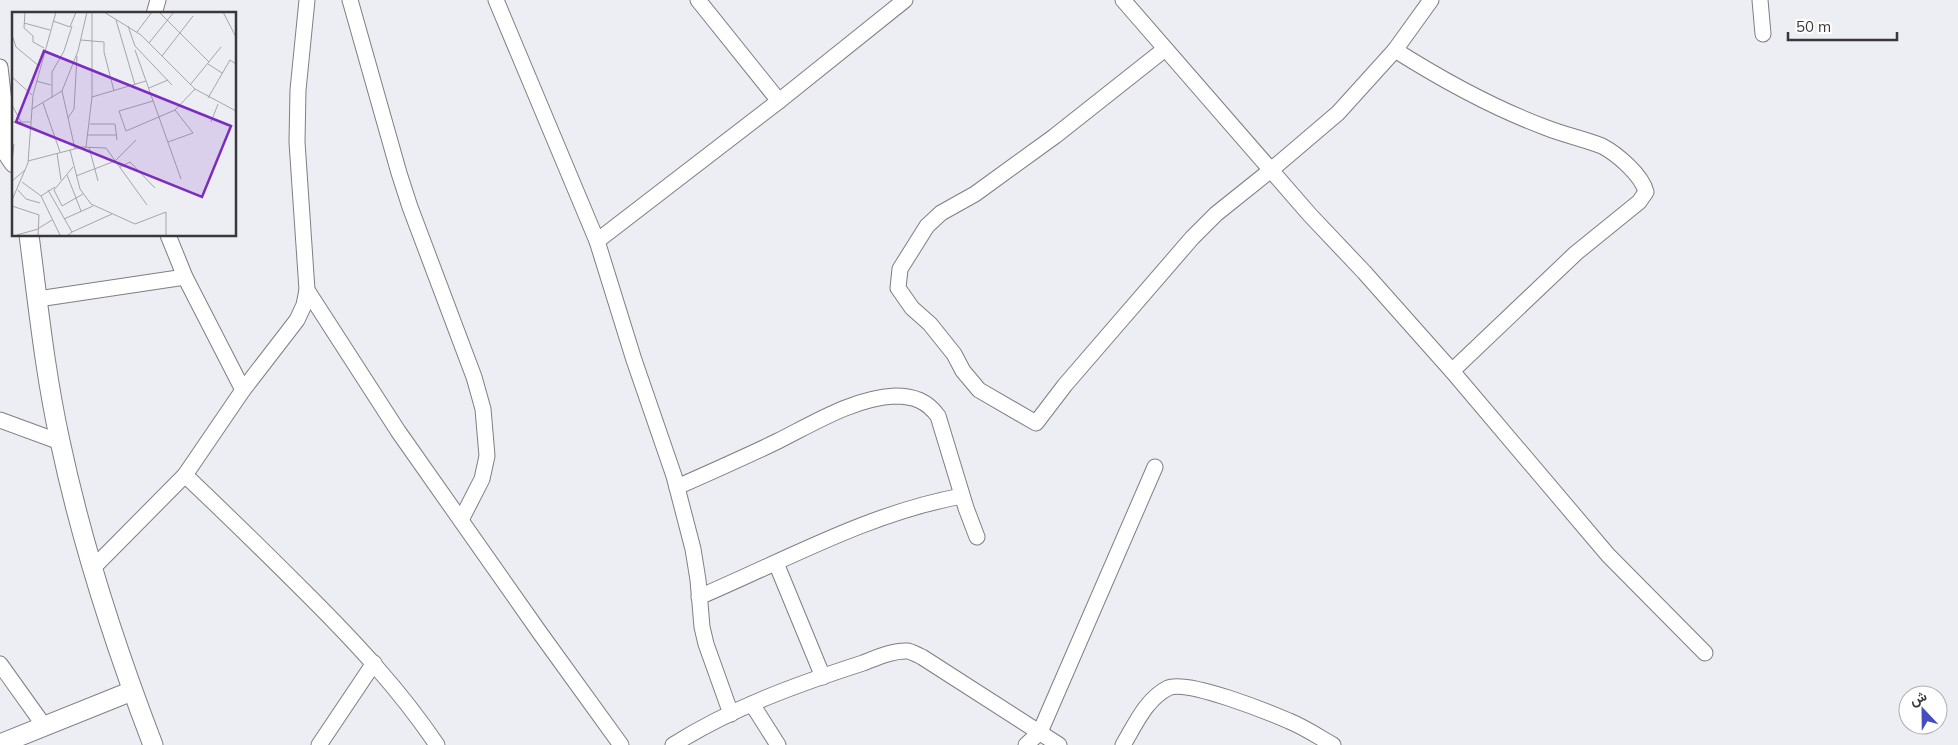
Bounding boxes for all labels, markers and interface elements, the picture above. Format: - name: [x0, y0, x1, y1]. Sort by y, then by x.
- scale bar: [1788, 10, 1897, 42]
- inset map: [12, 12, 236, 236]
- text: 50 m: [1796, 17, 1831, 36]
- north arrow: [1898, 685, 1948, 735]
- text: ش: [1907, 686, 1929, 709]

